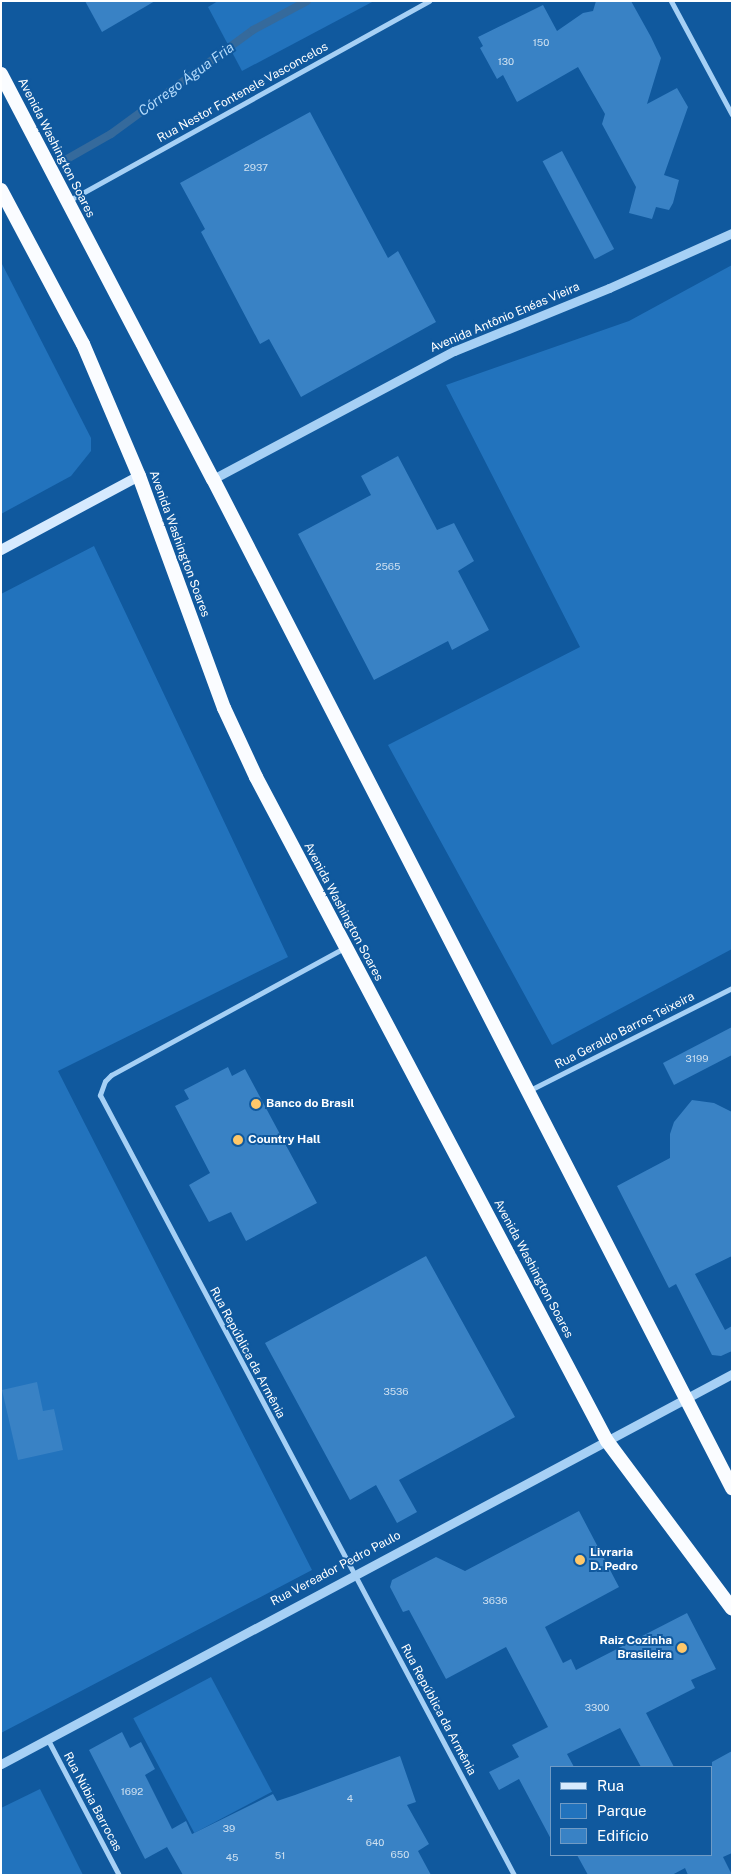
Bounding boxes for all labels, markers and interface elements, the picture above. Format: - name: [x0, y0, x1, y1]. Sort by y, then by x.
- house number: 150: [533, 37, 549, 49]
- water label: Córrego Água Fria: [135, 39, 237, 119]
- street label: Rua Nestor Fontenele Vasconcelos: [155, 40, 331, 146]
- house number: 130: [498, 56, 514, 68]
- street label: Avenida Washington Soares: [14, 76, 98, 220]
- house number: 2937: [244, 162, 268, 174]
- street label: Avenida Antônio Enéas Vieira: [428, 280, 582, 356]
- street label: Avenida Washington Soares: [146, 469, 212, 619]
- house number: 2565: [376, 561, 400, 573]
- street label: Avenida Washington Soares: [300, 840, 386, 984]
- street label: Rua Geraldo Barros Teixeira: [553, 989, 697, 1073]
- house number: 3199: [686, 1053, 708, 1065]
- place label: Banco do Brasil: [266, 1097, 354, 1111]
- marker: Banco do Brasil: [250, 1098, 262, 1110]
- place label: Country Hall: [248, 1133, 321, 1147]
- marker: Country Hall: [232, 1134, 244, 1146]
- street label: Avenida Washington Soares: [490, 1197, 576, 1341]
- street label: Rua República da Armênia: [206, 1285, 288, 1421]
- house number: 3536: [383, 1386, 409, 1398]
- street label: Rua Vereador Pedro Paulo: [268, 1528, 404, 1610]
- place label: Livraria D. Pedro: [590, 1546, 638, 1574]
- marker: Livraria D. Pedro: [574, 1554, 586, 1566]
- house number: 3636: [483, 1595, 507, 1607]
- place label: Raiz Cozinha Brasileira: [600, 1634, 672, 1662]
- street label: Rua República da Armênia: [397, 1642, 479, 1778]
- marker: Raiz Cozinha Brasileira: [676, 1642, 688, 1654]
- house number: 3300: [585, 1702, 609, 1714]
- street label: Rua Núbia Barrocas: [60, 1750, 124, 1854]
- legend: [550, 1766, 713, 1856]
- text: Rua: [597, 1777, 624, 1794]
- house number: 1692: [121, 1786, 143, 1798]
- house number: 4: [347, 1793, 353, 1805]
- text: Parque: [597, 1802, 647, 1819]
- house number: 39: [223, 1823, 235, 1835]
- text: Edifício: [597, 1827, 649, 1844]
- house number: 640: [366, 1837, 384, 1849]
- house number: 650: [391, 1849, 409, 1861]
- house number: 51: [275, 1850, 285, 1862]
- house number: 45: [226, 1852, 238, 1864]

